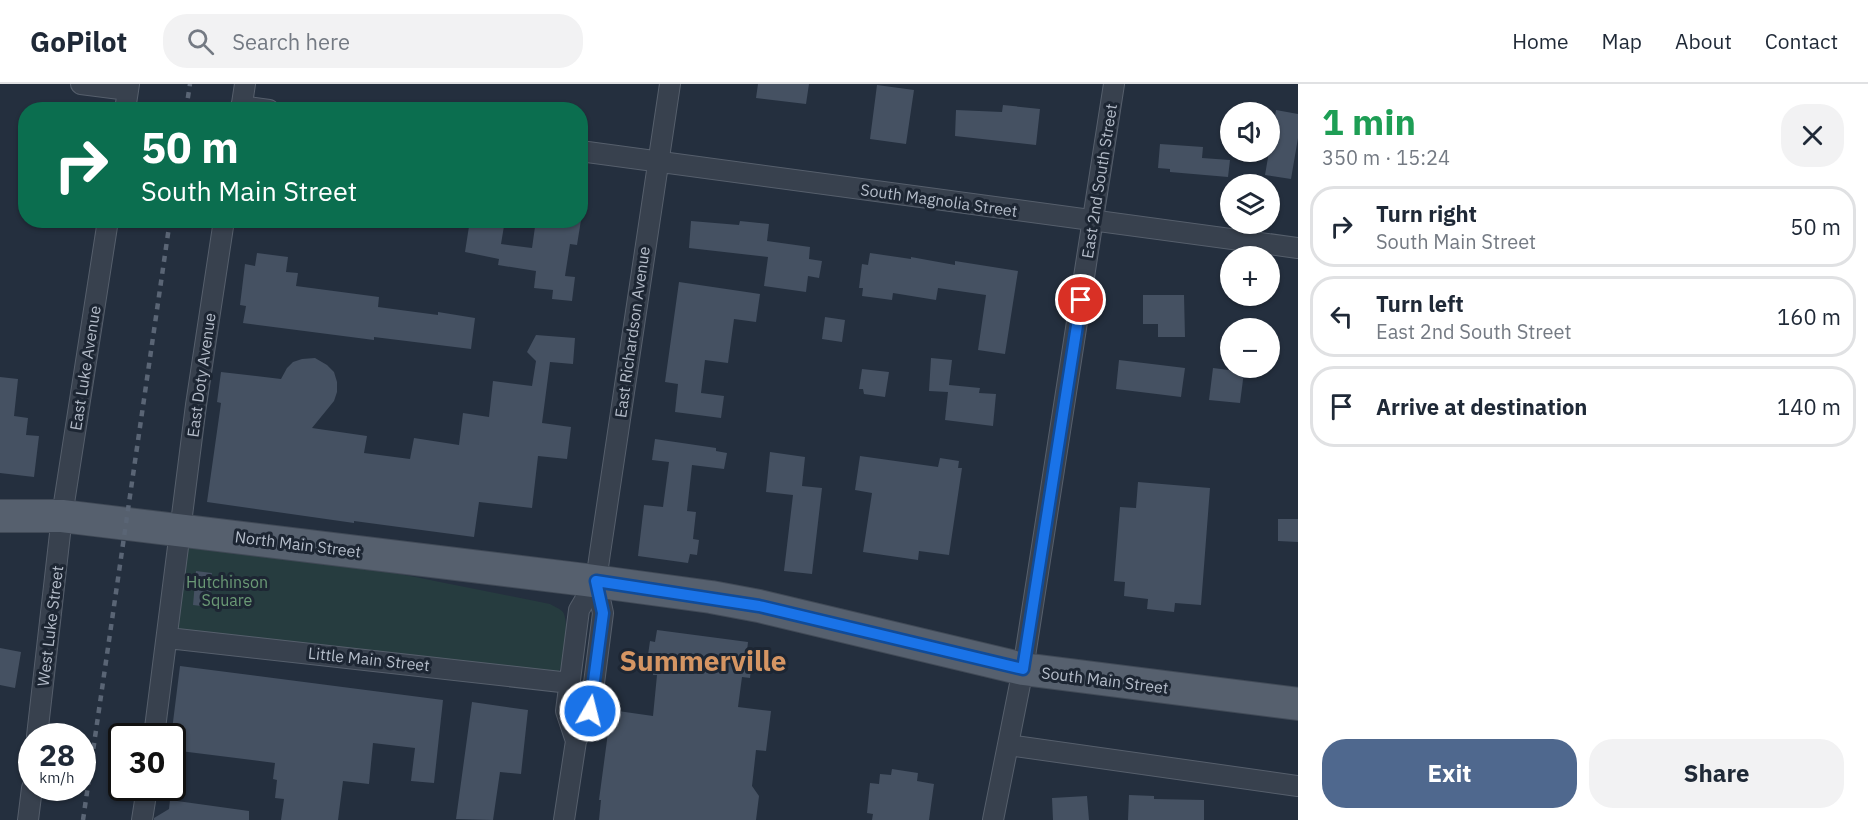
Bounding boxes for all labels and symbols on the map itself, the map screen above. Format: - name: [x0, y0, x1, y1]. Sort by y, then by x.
- street label: East 2nd South Street: [1077, 102, 1121, 260]
- street label: South Magnolia Street: [859, 179, 1019, 221]
- street label: East Richardson Avenue: [610, 245, 654, 419]
- pin: [1055, 274, 1106, 325]
- street label: East Luke Avenue: [65, 304, 105, 432]
- street label: East Doty Avenue: [182, 311, 220, 439]
- street label: North Main Street: [234, 526, 362, 562]
- street label: West Luke Street: [33, 565, 67, 687]
- park label: Hutchinson Square: [186, 572, 268, 610]
- district label: Summerville: [619, 642, 787, 679]
- street label: Little Main Street: [307, 643, 431, 675]
- street label: South Main Street: [1040, 662, 1170, 698]
- position arrow: [558, 679, 622, 743]
- speed limit sign: 30: [108, 723, 186, 801]

